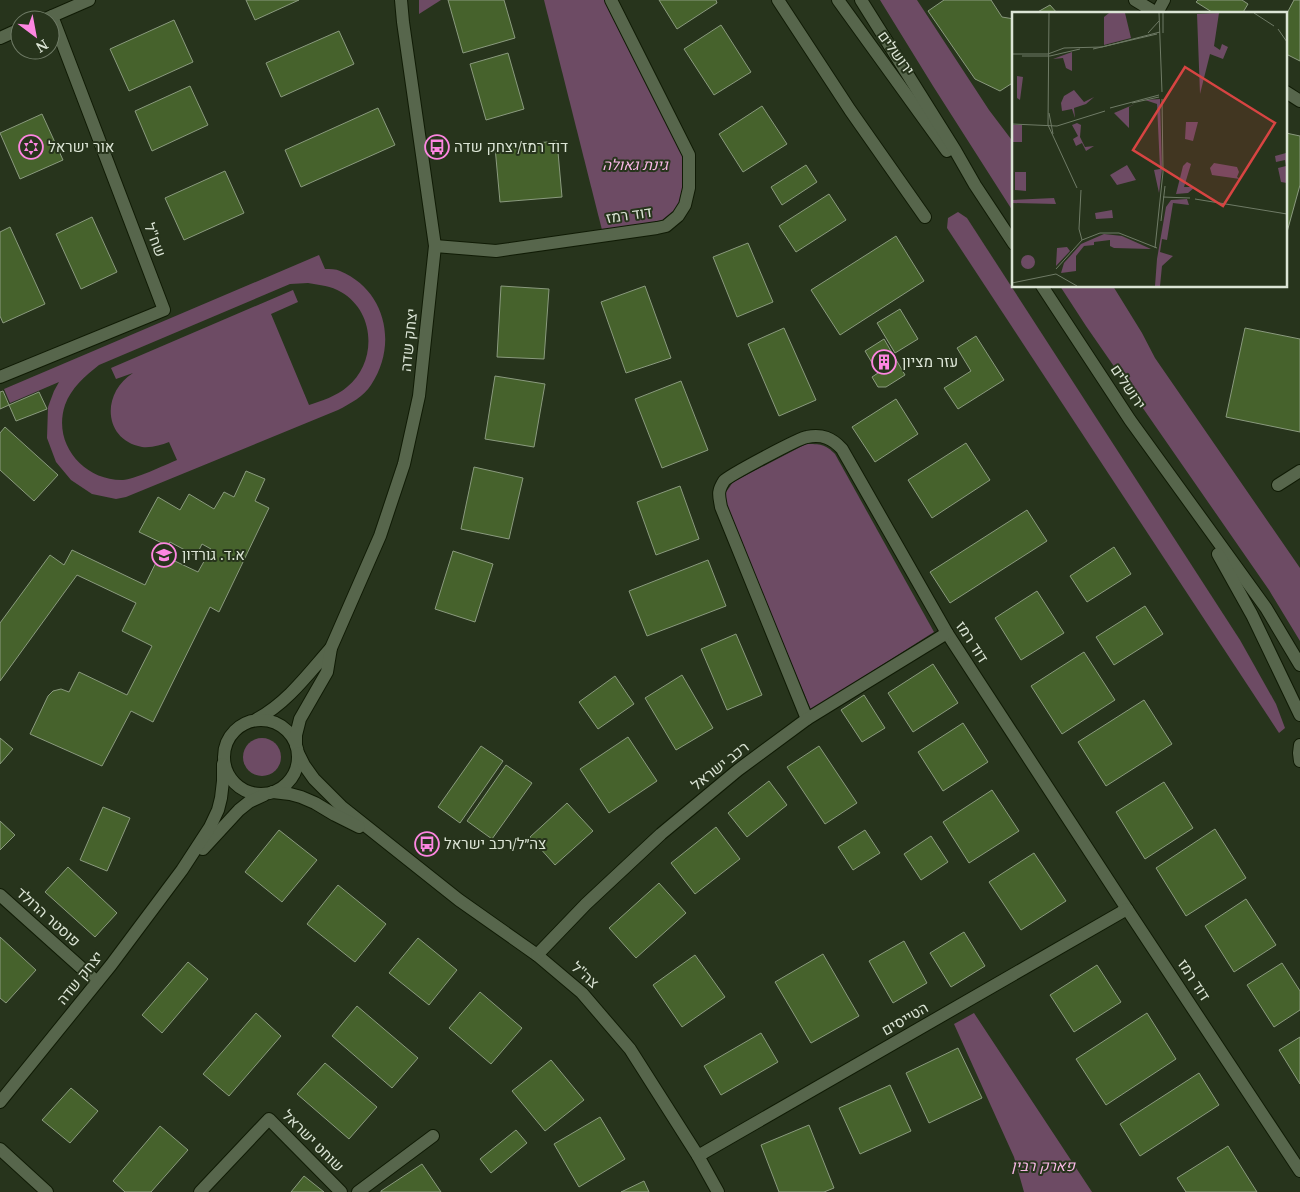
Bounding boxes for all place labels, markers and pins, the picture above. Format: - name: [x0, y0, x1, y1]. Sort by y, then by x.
- synagogue icon: אור ישראל: [18, 134, 44, 160]
- bus stop icon: דוד רמז/יצחק שדה: [424, 134, 450, 160]
- place label: אור ישראל: [48, 136, 114, 156]
- place label: דוד רמז/יצחק שדה: [454, 136, 568, 156]
- building icon: עזר מציון: [871, 349, 897, 375]
- place label: עזר מציון: [902, 351, 958, 371]
- school or university icon: א.ד. גורדון: [151, 542, 177, 568]
- place label: א.ד. גורדון: [182, 544, 245, 564]
- bus stop icon: צה״ל/רכב ישראל: [414, 831, 440, 857]
- place label: צה״ל/רכב ישראל: [444, 833, 546, 853]

